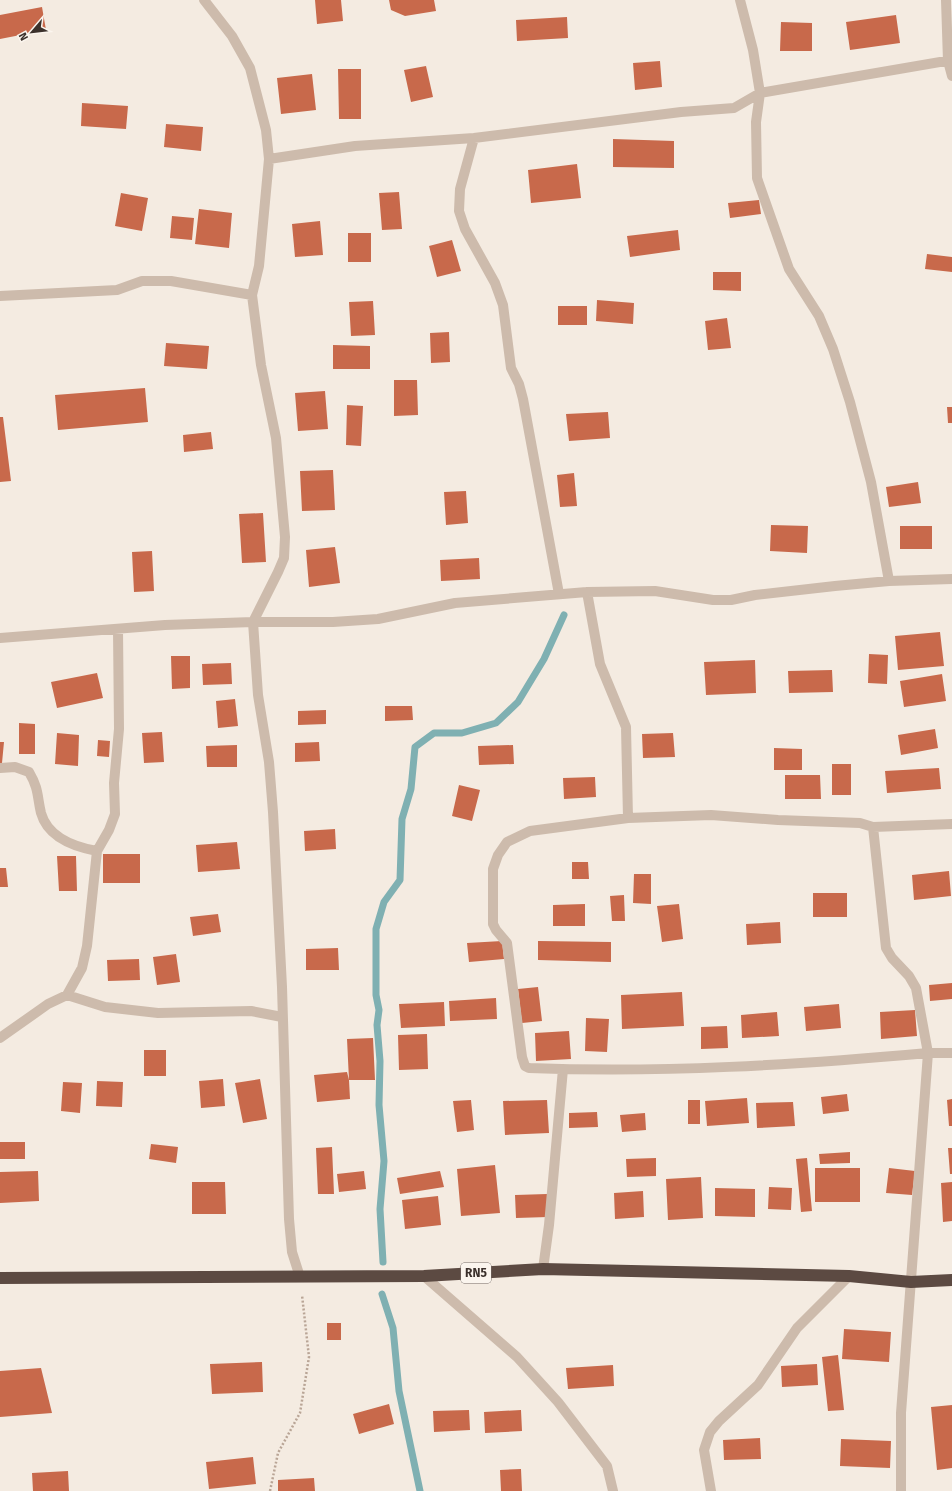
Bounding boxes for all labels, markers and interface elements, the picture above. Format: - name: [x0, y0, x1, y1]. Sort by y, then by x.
- north arrow: [12, 12, 52, 52]
- text: N: [16, 30, 31, 43]
- road number: RN5: [461, 1263, 491, 1283]

